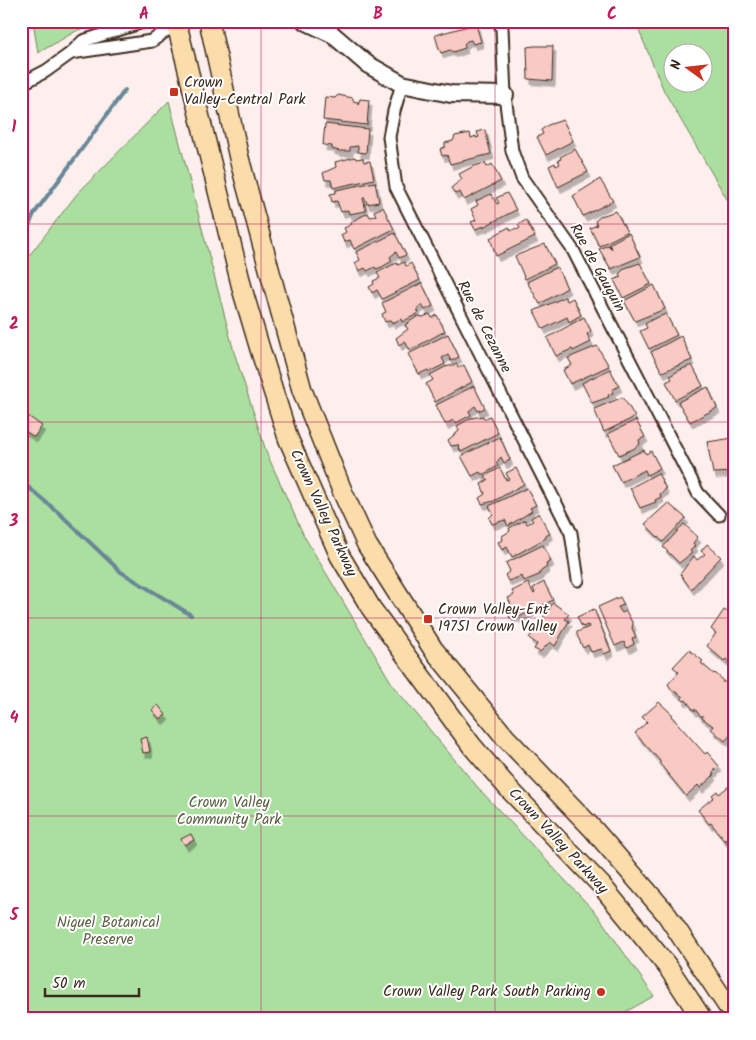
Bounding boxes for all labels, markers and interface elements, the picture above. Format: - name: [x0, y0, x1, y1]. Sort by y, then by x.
- text: A: [139, 2, 149, 27]
- text: B: [373, 2, 383, 27]
- text: C: [607, 2, 617, 27]
- north arrow: [664, 42, 714, 92]
- text: N: [665, 58, 688, 72]
- place label: Crown Valley-Central Park: [184, 71, 306, 112]
- marker: Crown Valley-Central Park: [168, 86, 180, 98]
- text: 1: [12, 115, 17, 140]
- street label: Rue de Gauguin: [563, 219, 631, 317]
- street label: Rue de Cezanne: [450, 277, 518, 378]
- text: 2: [9, 312, 19, 337]
- street label: Crown Valley Parkway: [283, 445, 364, 582]
- text: 3: [9, 509, 19, 534]
- place label: Crown Valley-Ent 19751 Crown Valley: [438, 598, 558, 639]
- marker: Crown Valley-Ent 19751 Crown Valley: [422, 613, 434, 625]
- text: 4: [10, 706, 19, 731]
- street label: Crown Valley Parkway: [502, 782, 615, 900]
- park label: Crown Valley Community Park: [177, 791, 282, 832]
- text: 5: [9, 903, 20, 928]
- park label: Niguel Botanical Preserve: [57, 911, 160, 952]
- scale bar: [45, 965, 139, 997]
- text: 50 m: [52, 972, 86, 996]
- place label: Crown Valley Park South Parking: [383, 980, 591, 1004]
- marker: Crown Valley Park South Parking: [595, 986, 607, 998]

